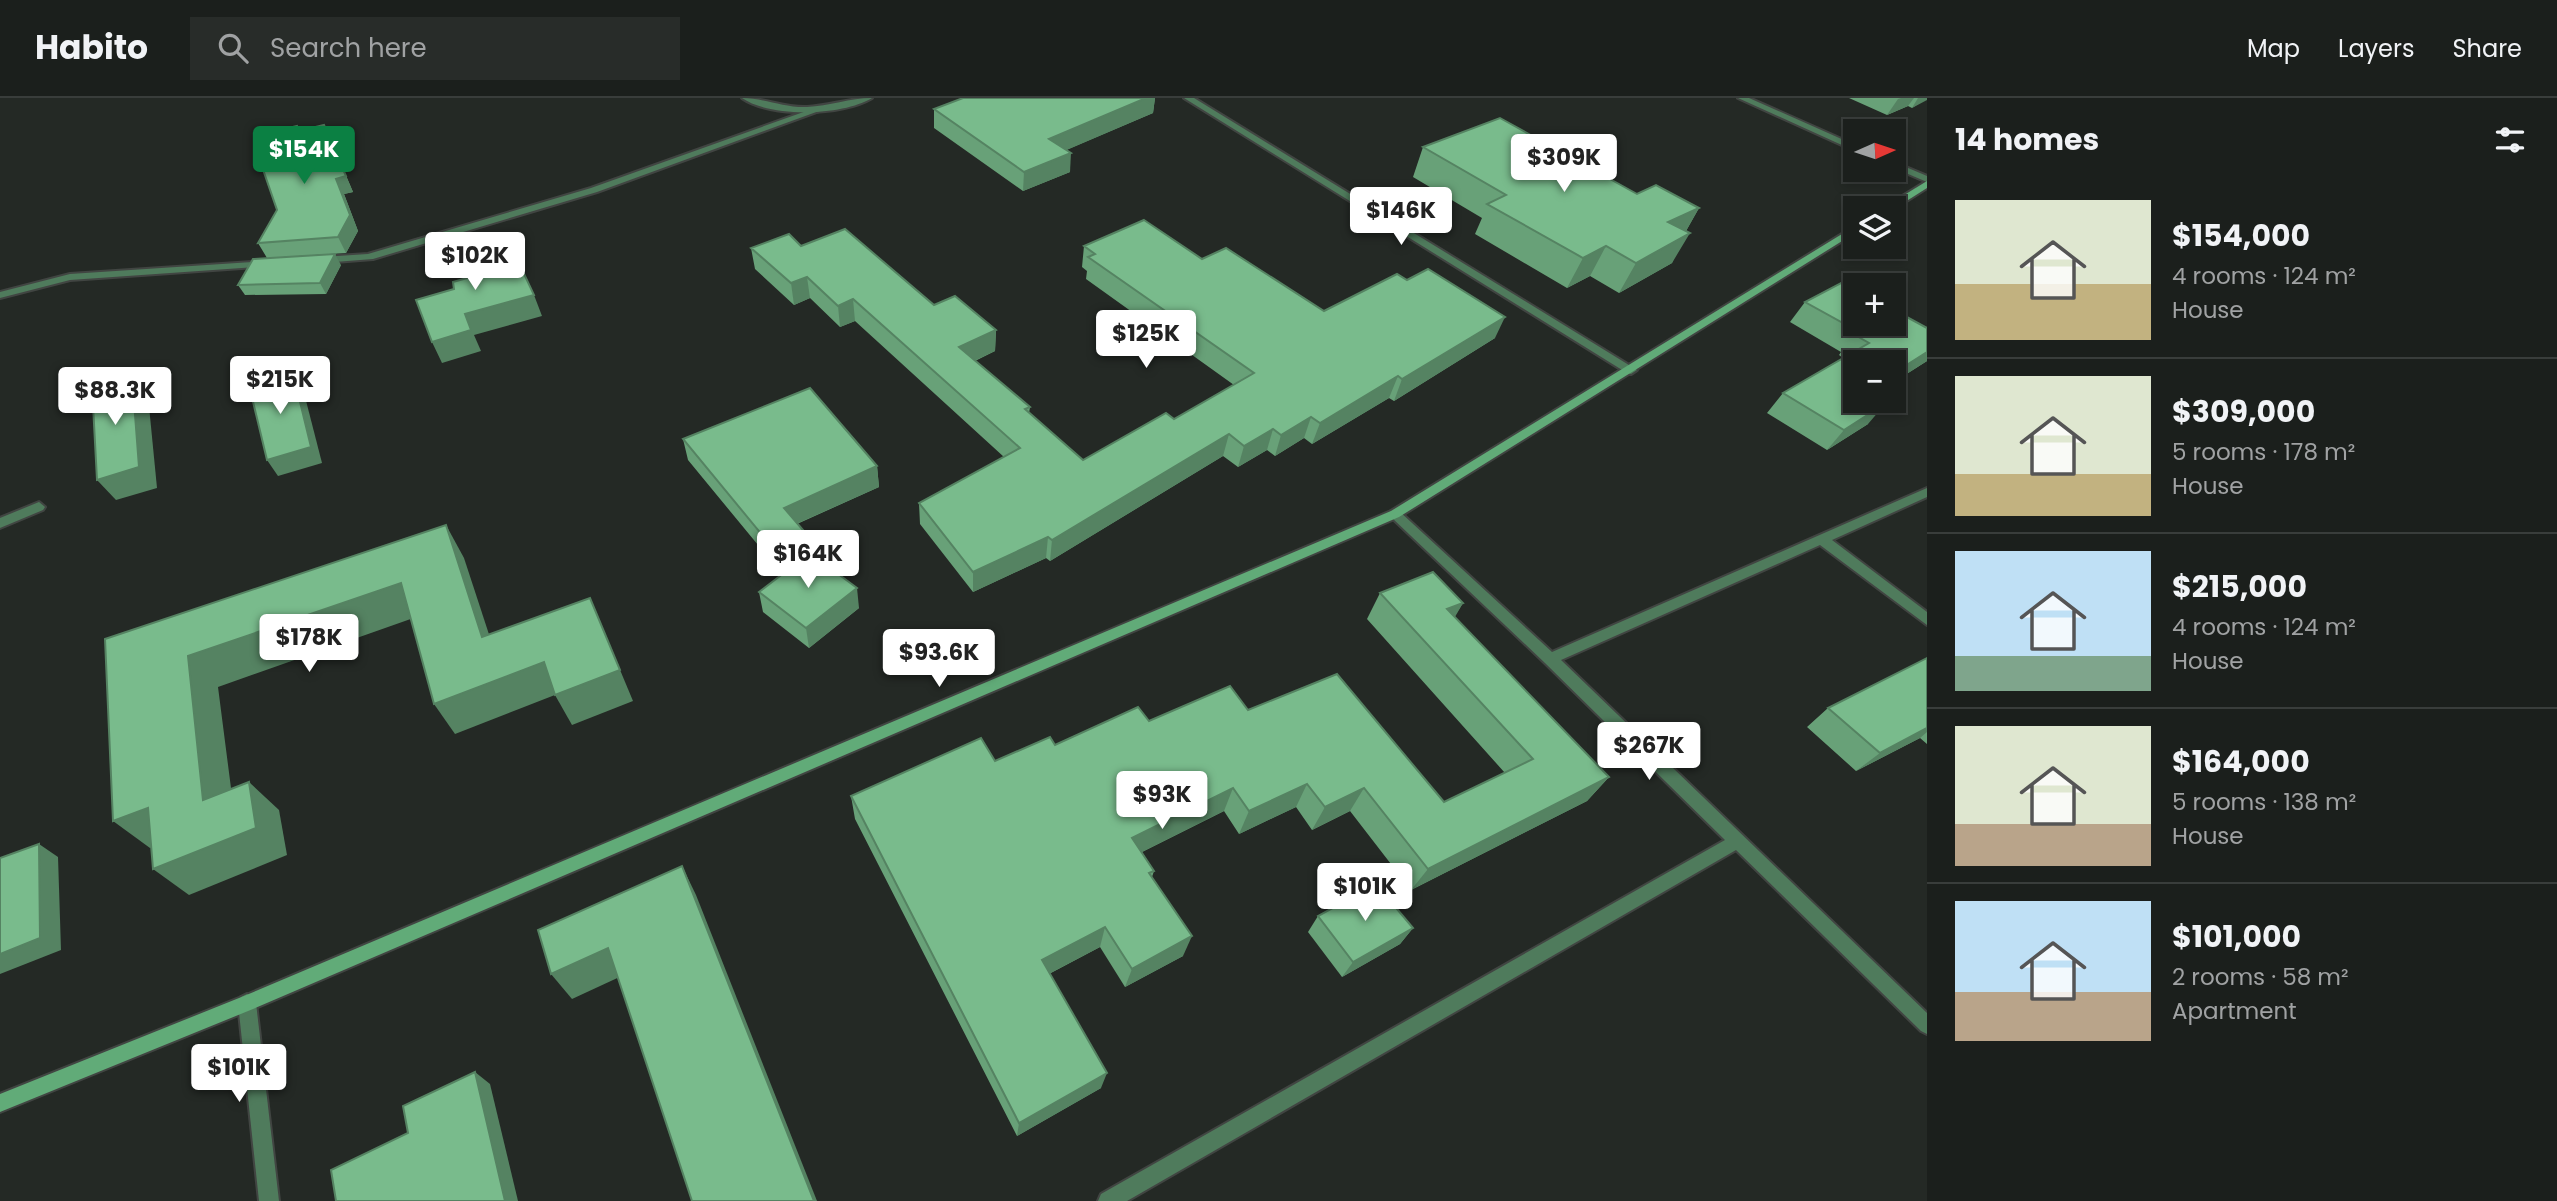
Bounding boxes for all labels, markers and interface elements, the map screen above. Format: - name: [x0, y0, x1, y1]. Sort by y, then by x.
- search box: [190, 17, 680, 80]
- text: Habito: [35, 24, 148, 71]
- icon: search: [214, 29, 252, 67]
- text: Search here: [270, 30, 427, 66]
- text: Map: [2247, 32, 2300, 65]
- text: Layers: [2338, 32, 2414, 65]
- text: Share: [2452, 32, 2522, 65]
- text: 14 homes: [1955, 118, 2099, 161]
- north arrow: [1843, 119, 1906, 182]
- map controls: [1843, 119, 1906, 413]
- icon: filters: [2491, 121, 2529, 159]
- pin: $154K: [255, 126, 353, 186]
- text: $154K: [269, 133, 339, 165]
- pin: $309K: [1515, 134, 1613, 194]
- text: $309K: [1527, 141, 1601, 173]
- pin: $146K: [1352, 188, 1450, 247]
- text: $146K: [1366, 194, 1436, 226]
- button: layers: [1843, 196, 1906, 259]
- text: $154,000: [2172, 214, 2310, 257]
- icon: home: [2011, 228, 2095, 312]
- pin: $102K: [426, 232, 524, 292]
- text: $102K: [441, 239, 509, 271]
- text: 4 rooms · 124 m²: [2172, 260, 2356, 292]
- button: +: [1843, 273, 1906, 336]
- text: House: [2172, 294, 2244, 326]
- pin: $125K: [1097, 310, 1195, 370]
- text: $125K: [1112, 317, 1180, 349]
- button: −: [1843, 350, 1906, 413]
- pin: $215K: [231, 356, 329, 416]
- text: $215K: [246, 363, 314, 395]
- pin: $88.3K: [58, 368, 172, 427]
- text: $88.3K: [74, 374, 156, 406]
- text: $309,000: [2172, 390, 2315, 433]
- icon: home: [2011, 404, 2095, 488]
- text: 5 rooms · 178 m²: [2172, 436, 2355, 468]
- text: House: [2172, 470, 2244, 502]
- pin: $164K: [759, 531, 857, 590]
- text: $164K: [773, 537, 843, 569]
- text: $215,000: [2172, 565, 2307, 608]
- icon: home: [2011, 579, 2095, 663]
- text: 4 rooms · 124 m²: [2172, 611, 2356, 643]
- pin: $178K: [260, 614, 358, 674]
- text: $178K: [275, 621, 343, 653]
- pin: $93.6K: [882, 630, 996, 689]
- text: $93.6K: [899, 636, 979, 668]
- text: House: [2172, 645, 2244, 677]
- pin: $267K: [1600, 722, 1698, 782]
- text: $267K: [1613, 729, 1685, 761]
- text: $164,000: [2172, 740, 2310, 783]
- icon: home: [2011, 754, 2095, 838]
- pin: $93K: [1121, 772, 1203, 831]
- text: $93K: [1132, 778, 1192, 810]
- text: 5 rooms · 138 m²: [2172, 786, 2356, 818]
- text: House: [2172, 820, 2244, 852]
- pin: $101K: [1316, 864, 1414, 923]
- text: $101K: [1333, 870, 1397, 902]
- text: $101,000: [2172, 915, 2301, 958]
- icon: home: [2011, 929, 2095, 1013]
- text: 2 rooms · 58 m²: [2172, 961, 2349, 993]
- text: Apartment: [2172, 995, 2297, 1027]
- pin: $101K: [190, 1044, 288, 1104]
- text: $101K: [207, 1051, 271, 1083]

